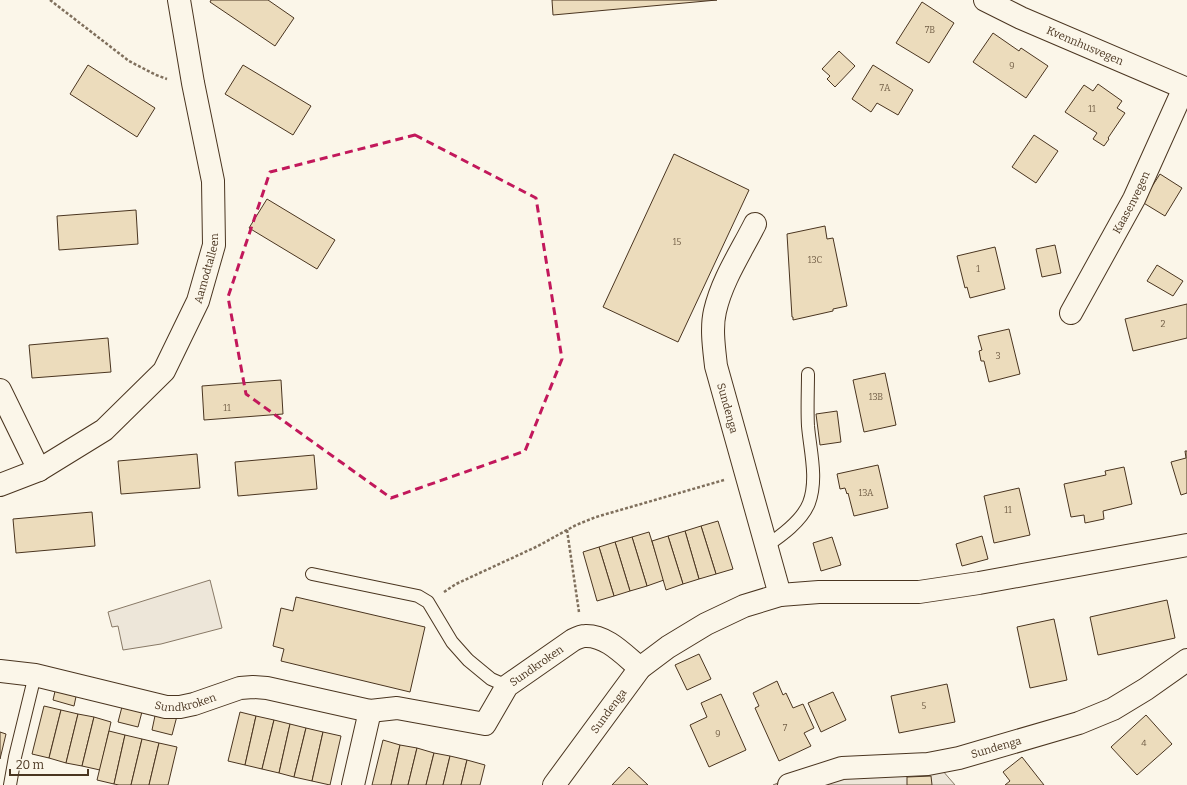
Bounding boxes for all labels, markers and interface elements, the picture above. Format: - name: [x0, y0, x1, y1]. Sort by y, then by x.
- street label: Kvennhusvegen: [1044, 24, 1125, 68]
- house number: 7B: [925, 25, 935, 35]
- house number: 9: [1009, 61, 1015, 71]
- house number: 7A: [880, 83, 891, 93]
- house number: 11: [1088, 104, 1096, 114]
- street label: Kaasenvegen: [1110, 169, 1153, 236]
- street label: Aamodtalleen: [192, 233, 221, 305]
- house number: 15: [673, 237, 681, 247]
- house number: 13C: [808, 255, 822, 265]
- house number: 1: [976, 264, 980, 274]
- house number: 2: [1161, 319, 1166, 329]
- house number: 3: [995, 351, 1001, 361]
- street label: Sundenga: [714, 382, 741, 435]
- house number: 13B: [869, 392, 883, 402]
- house number: 11: [223, 403, 231, 413]
- house number: 13A: [859, 488, 874, 498]
- house number: 11: [1004, 505, 1012, 515]
- street label: Sundkroken: [507, 643, 566, 689]
- street label: Sundenga: [588, 686, 629, 736]
- street label: Sundkroken: [153, 691, 218, 714]
- house number: 5: [922, 701, 927, 711]
- house number: 7: [783, 723, 788, 733]
- house number: 9: [715, 729, 721, 739]
- street label: Sundenga: [970, 734, 1023, 761]
- house number: 4: [1141, 738, 1147, 748]
- scale bar: [10, 751, 88, 777]
- text: 20 m: [16, 758, 45, 772]

